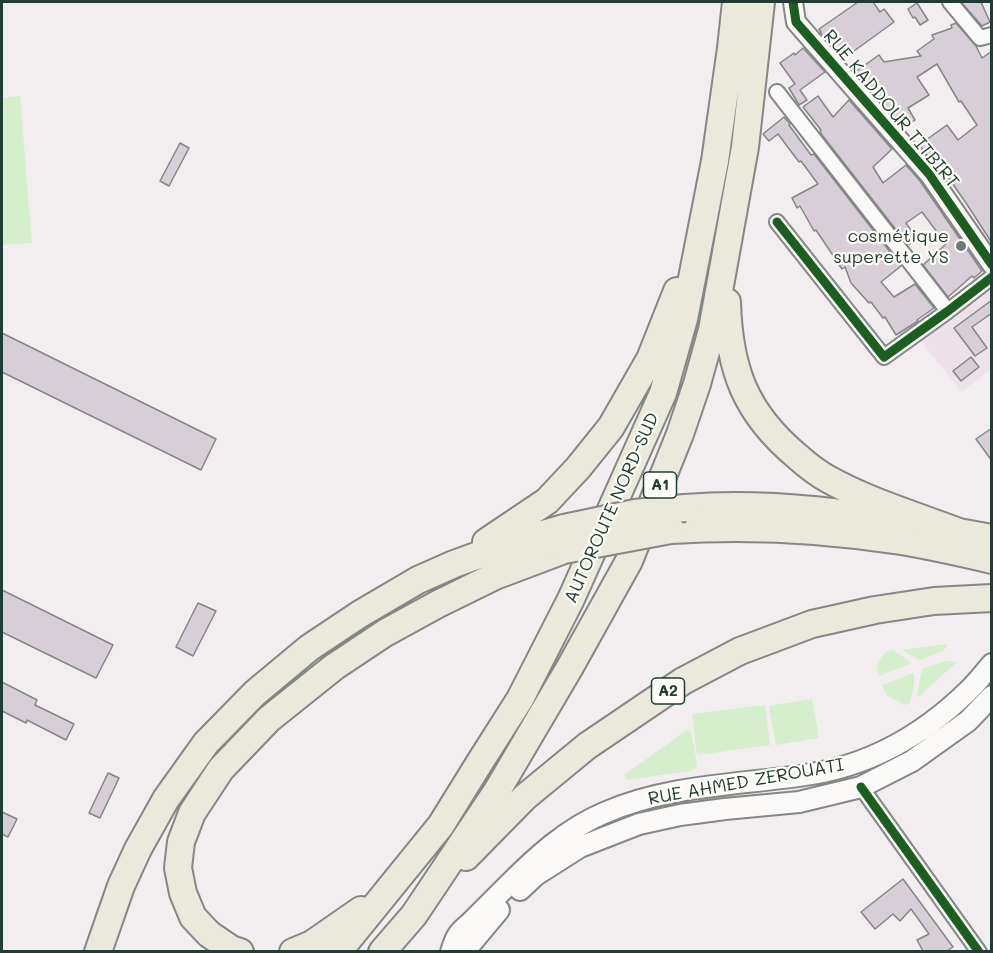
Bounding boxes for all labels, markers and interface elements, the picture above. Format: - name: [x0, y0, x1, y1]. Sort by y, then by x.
- street label: RUE KADDOUR TITBIRT: [818, 26, 964, 192]
- place label: cosmétique superette YS: [833, 225, 949, 268]
- marker: cosmétique superette YS: [954, 239, 968, 253]
- street label: AUTOROUTE NORD-SUD: [560, 409, 664, 607]
- road number: A1: [644, 472, 676, 498]
- road number: A2: [652, 678, 684, 704]
- street label: RUE AHMED ZEROUATI: [646, 754, 846, 810]

